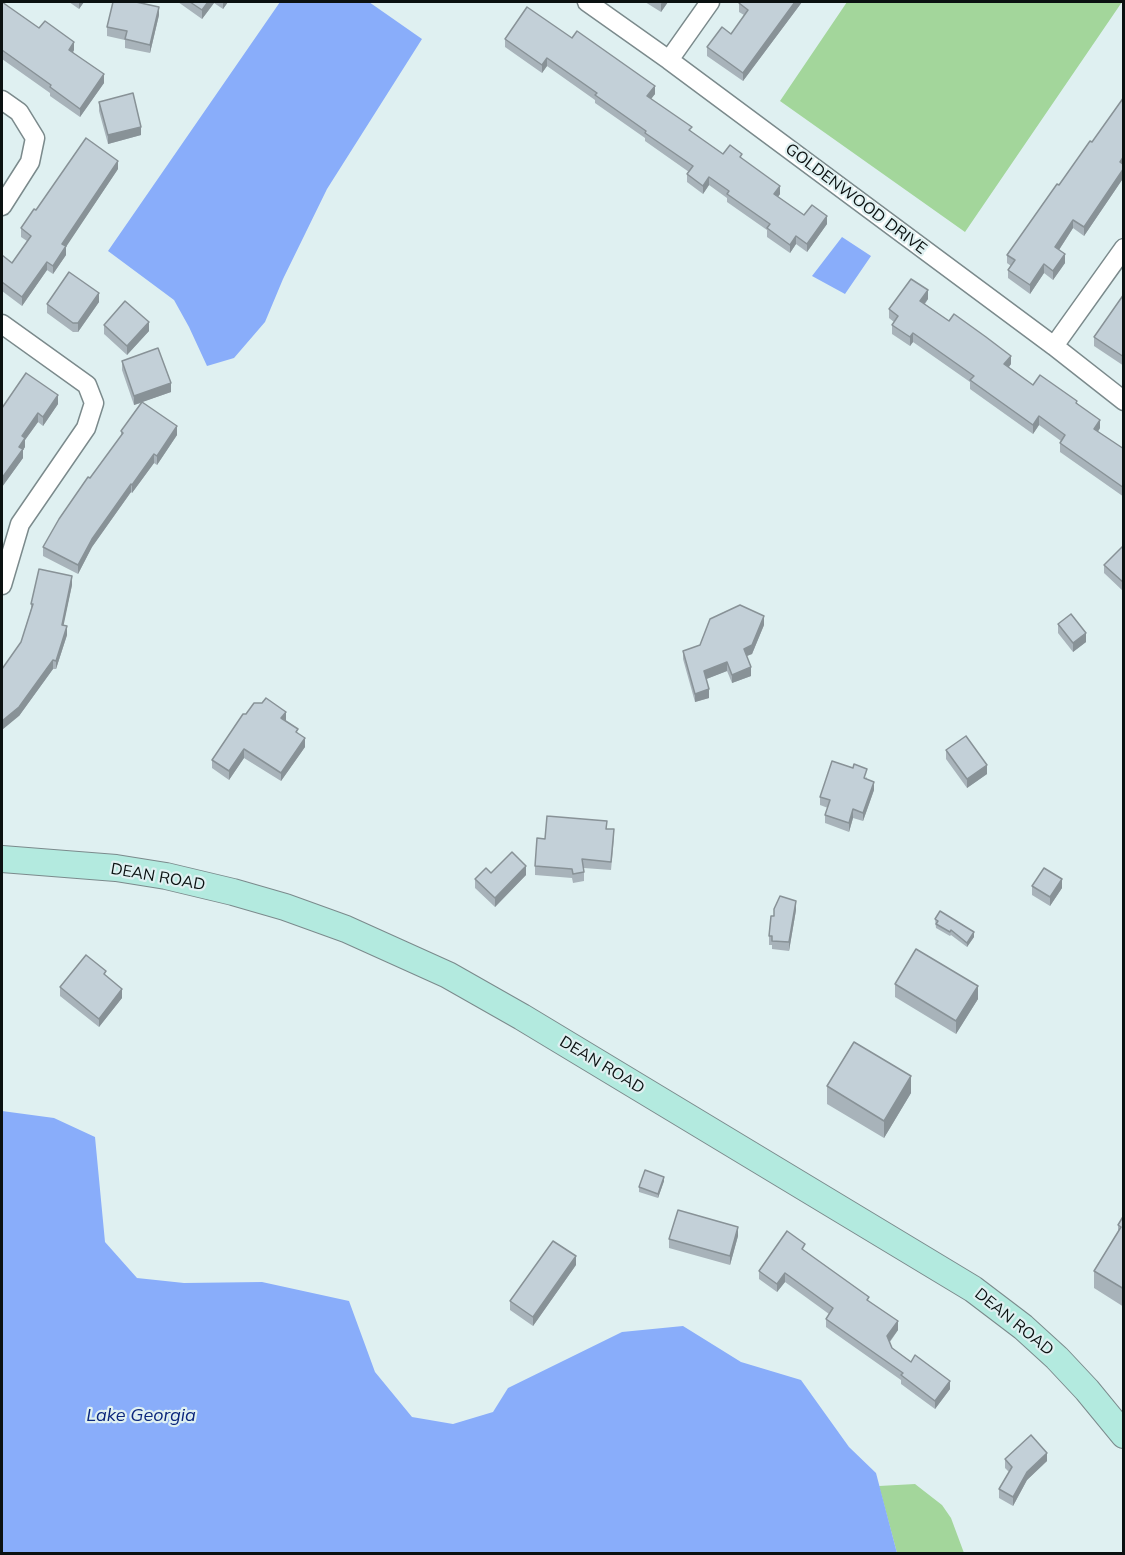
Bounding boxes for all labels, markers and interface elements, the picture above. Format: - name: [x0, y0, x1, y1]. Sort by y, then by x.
- street label: GOLDENWOOD DRIVE: [781, 140, 931, 258]
- street label: DEAN ROAD: [109, 859, 207, 895]
- street label: DEAN ROAD: [556, 1032, 648, 1098]
- street label: DEAN ROAD: [971, 1284, 1057, 1360]
- water label: Lake Georgia: [86, 1405, 196, 1427]

